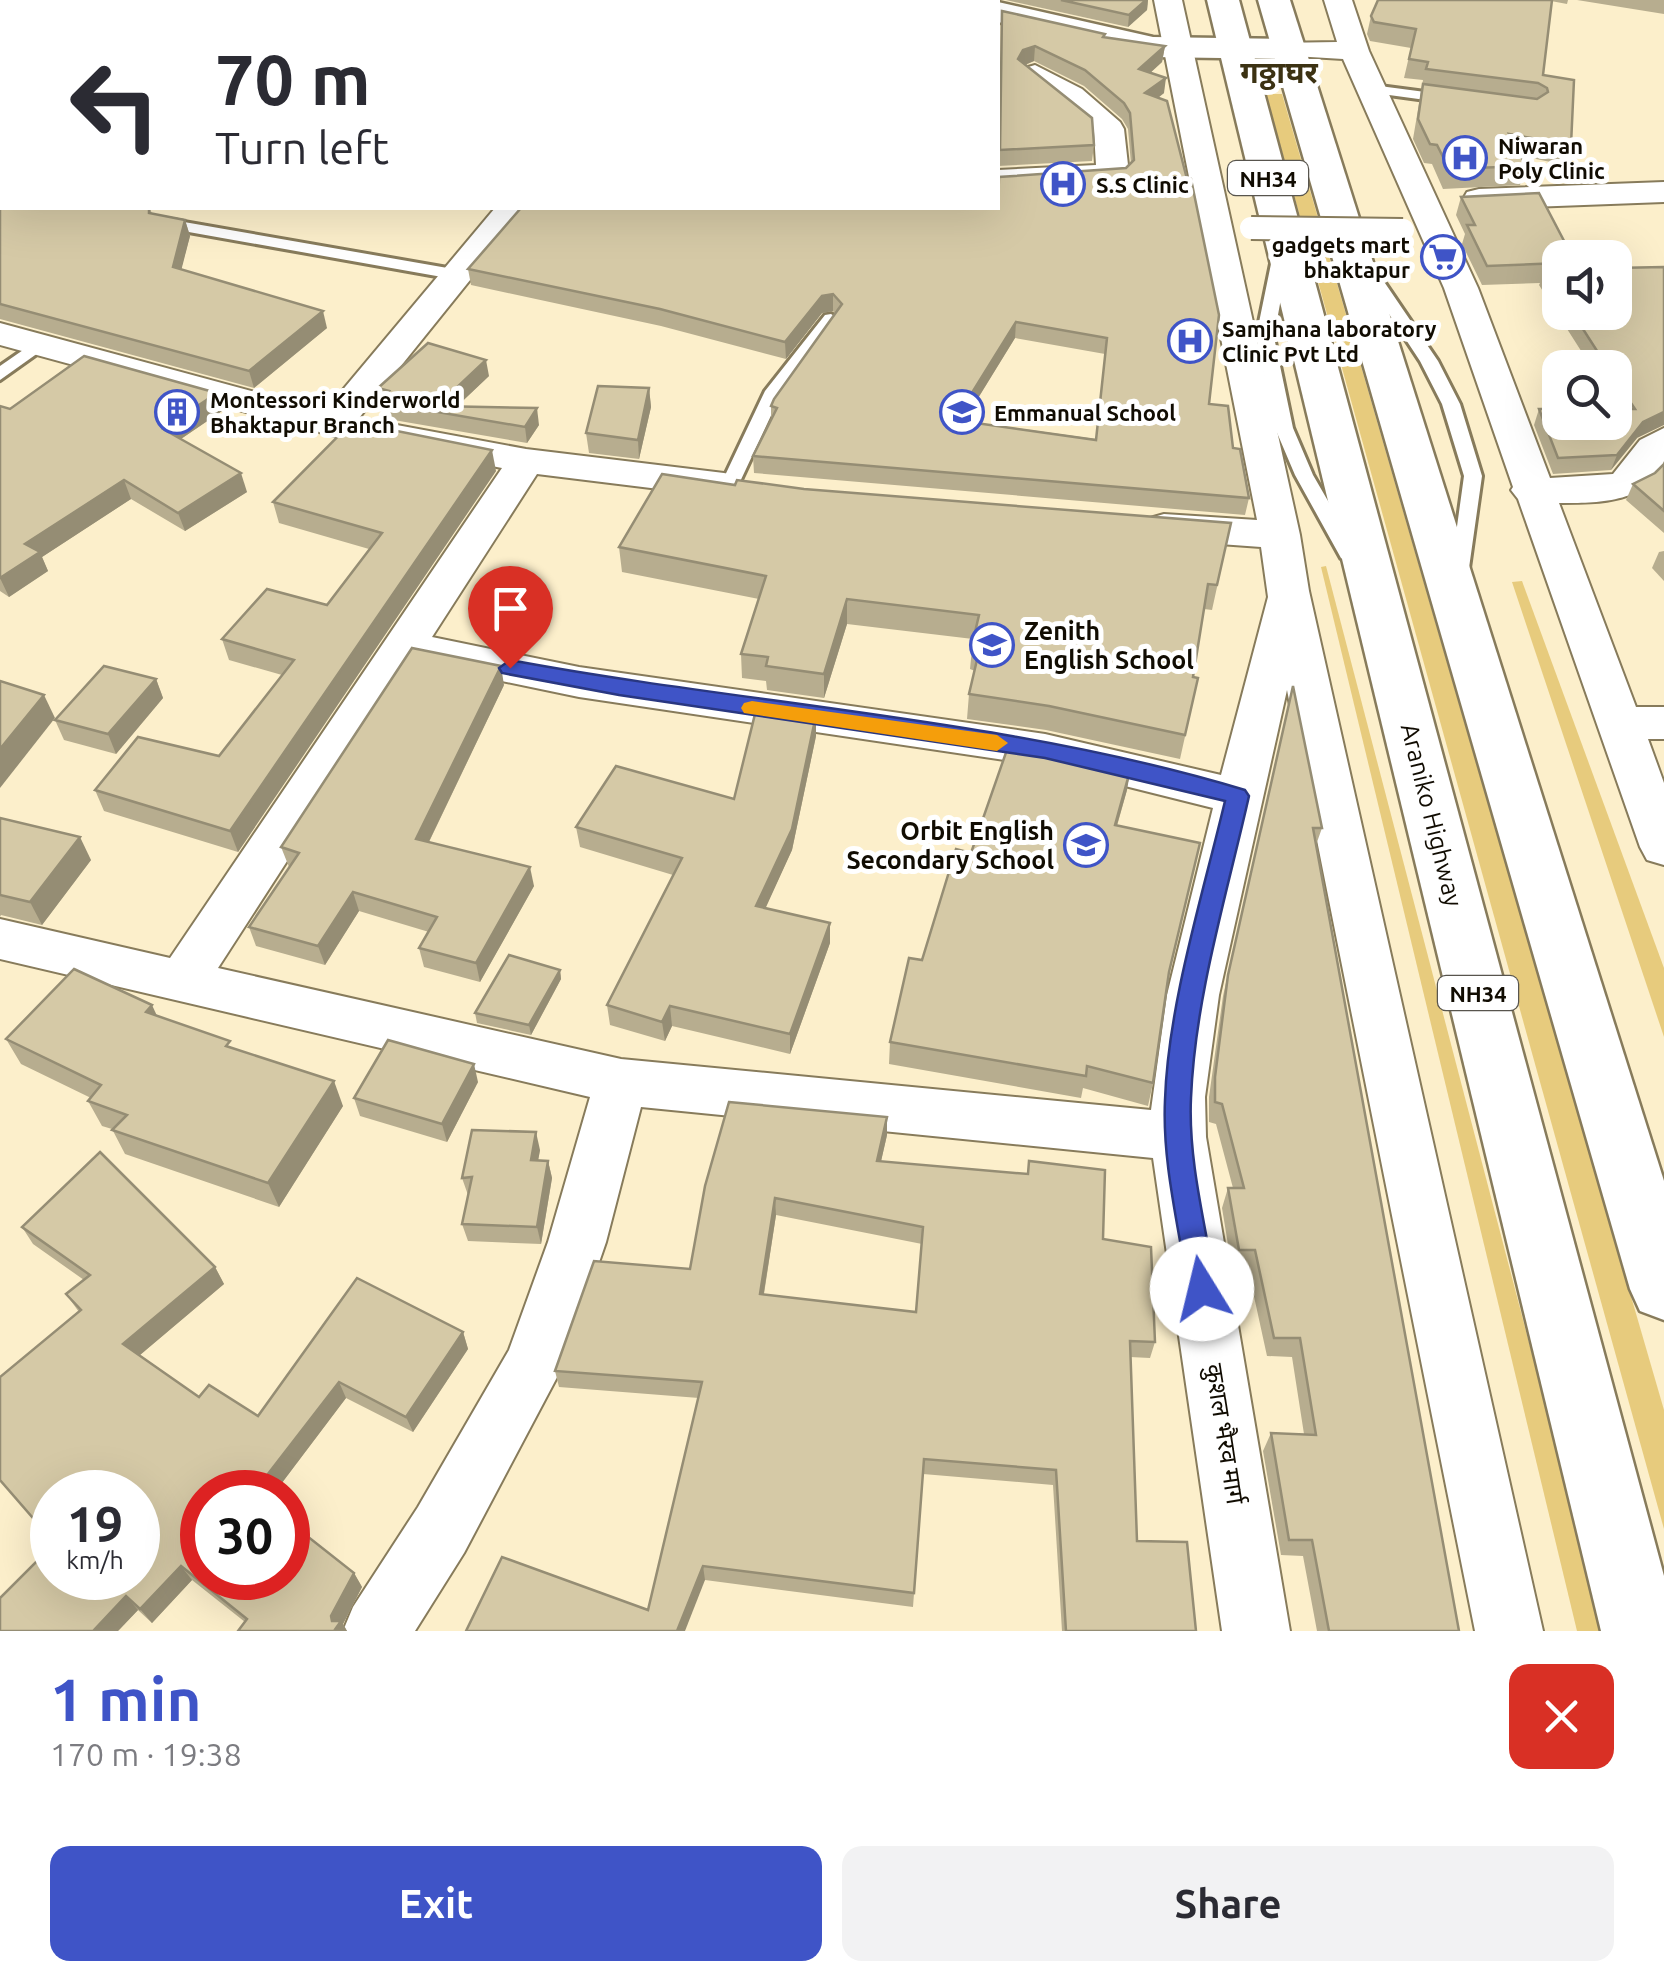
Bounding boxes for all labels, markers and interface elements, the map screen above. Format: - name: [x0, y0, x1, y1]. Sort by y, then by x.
- icon: left: [50, 40, 180, 170]
- text: 70 m: [215, 40, 371, 118]
- district label: गठ्ठाघर: [1240, 55, 1319, 90]
- text: Turn left: [215, 122, 389, 173]
- place label: Niwaran Poly Clinic: [1498, 133, 1605, 183]
- hospital icon: Niwaran Poly Clinic: [1442, 135, 1488, 181]
- hospital icon: S.S Clinic: [1040, 161, 1086, 207]
- road number: NH34: [1228, 161, 1308, 195]
- place label: S.S Clinic: [1096, 172, 1189, 197]
- place label: gadgets mart bhaktapur: [1272, 232, 1410, 282]
- supermarket icon: gadgets mart bhaktapur: [1420, 234, 1466, 280]
- map controls: [1542, 240, 1632, 440]
- button: sound: [1542, 240, 1632, 330]
- place label: Samjhana laboratory Clinic Pvt Ltd: [1222, 316, 1437, 366]
- hospital icon: Samjhana laboratory Clinic Pvt Ltd: [1167, 318, 1213, 364]
- button: search: [1542, 350, 1632, 440]
- place label: Montessori Kinderworld Bhaktapur Branch: [210, 387, 460, 437]
- building icon: Montessori Kinderworld Bhaktapur Branch: [154, 389, 200, 435]
- school or university icon: Emmanual School: [939, 389, 985, 435]
- place label: Emmanual School: [994, 400, 1176, 425]
- pin: [468, 566, 553, 669]
- icon: arrive: [483, 581, 538, 636]
- place label: Zenith English School: [1024, 617, 1194, 674]
- school or university icon: Zenith English School: [969, 622, 1015, 668]
- street label: Araniko Highway: [1396, 721, 1468, 909]
- place label: Orbit English Secondary School: [846, 817, 1054, 874]
- school or university icon: Orbit English Secondary School: [1063, 822, 1109, 868]
- road number: NH34: [1438, 976, 1518, 1010]
- position arrow: [1150, 1237, 1254, 1341]
- street label: कुशल‌ भैरव मार्ग: [1198, 1362, 1251, 1508]
- speed limit sign: 30: [180, 1470, 310, 1600]
- text: 19: [67, 1495, 123, 1551]
- text: km/h: [66, 1546, 124, 1574]
- button: close: [1509, 1664, 1614, 1769]
- text: 1 min: [50, 1665, 202, 1732]
- text: 170 m · 19:38: [50, 1736, 242, 1772]
- button: Exit: [50, 1846, 822, 1961]
- button: Share: [842, 1846, 1614, 1961]

